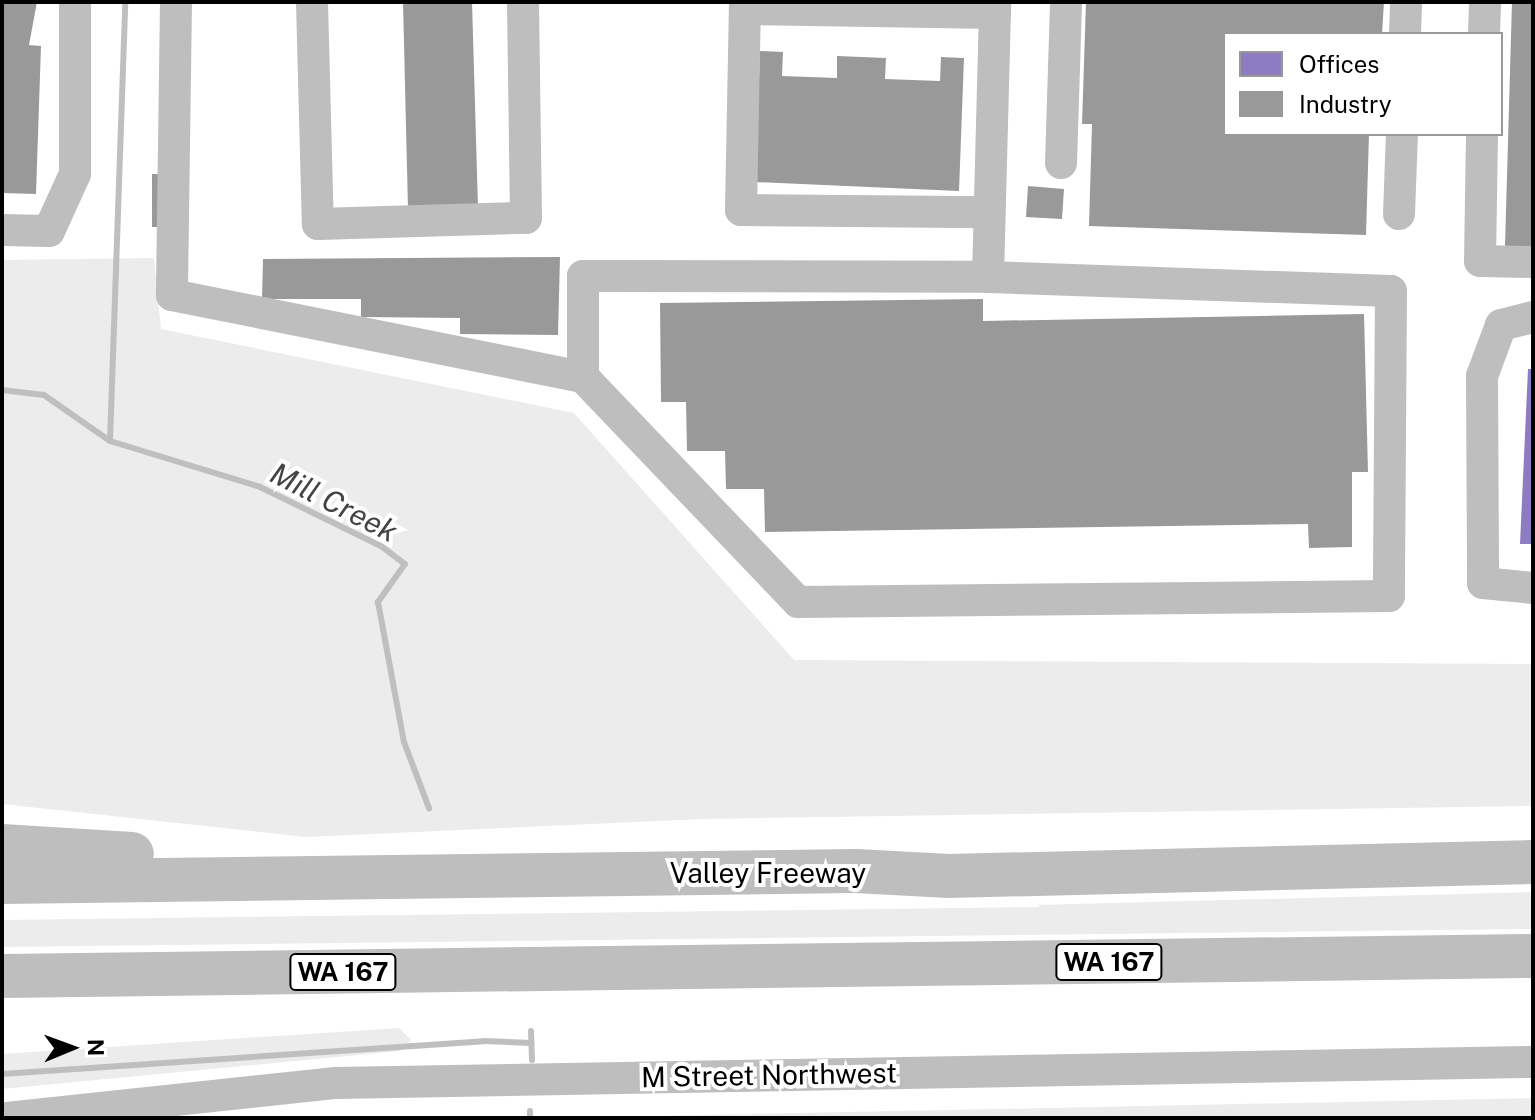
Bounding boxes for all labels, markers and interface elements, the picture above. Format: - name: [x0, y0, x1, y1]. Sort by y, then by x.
- legend: [1223, 32, 1503, 136]
- text: Offices: [1299, 50, 1379, 78]
- text: Industry: [1299, 90, 1392, 118]
- water label: Mill Creek: [264, 455, 404, 549]
- street label: Valley Freeway: [670, 856, 866, 890]
- road number: WA 167: [1055, 940, 1163, 984]
- road number: WA 167: [289, 950, 397, 994]
- north arrow: [32, 1008, 112, 1088]
- text: N: [83, 1039, 109, 1056]
- street label: M Street Northwest: [641, 1056, 897, 1094]

